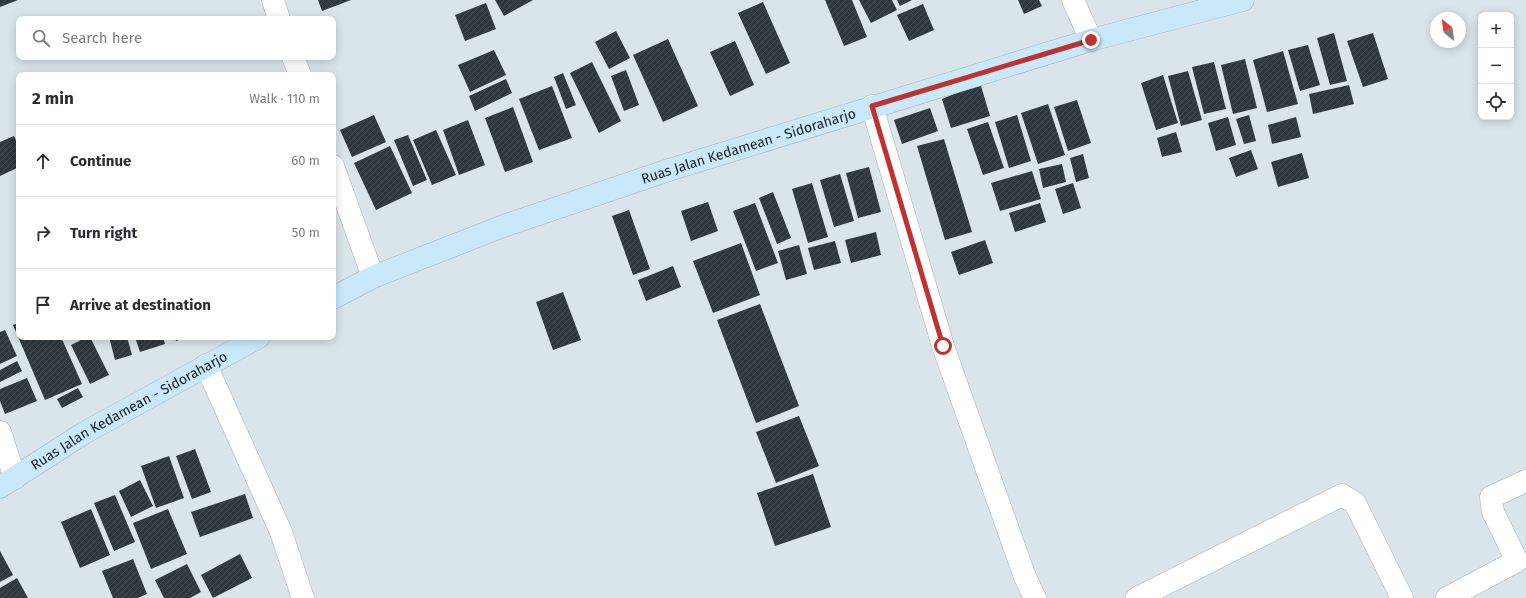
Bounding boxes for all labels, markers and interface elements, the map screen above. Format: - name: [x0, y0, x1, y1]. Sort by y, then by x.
- north arrow: [1430, 12, 1466, 48]
- map controls: [1478, 12, 1514, 120]
- button: +: [1478, 12, 1514, 48]
- search box: [16, 16, 336, 60]
- icon: search: [30, 27, 52, 49]
- text: Search here: [62, 29, 142, 47]
- route end: [1082, 31, 1100, 49]
- button: −: [1478, 48, 1514, 84]
- button: locate: [1478, 84, 1514, 120]
- text: 2 min: [32, 88, 74, 109]
- text: Walk · 110 m: [249, 91, 320, 106]
- street label: Ruas Jalan Kedamean - Sidoraharjo: [639, 105, 858, 188]
- icon: ahead: [32, 150, 54, 172]
- text: Continue: [70, 152, 131, 170]
- text: 60 m: [291, 153, 320, 168]
- icon: right: [32, 222, 54, 244]
- text: Turn right: [70, 224, 137, 242]
- text: 50 m: [292, 225, 320, 240]
- icon: arrive: [32, 294, 54, 316]
- text: Arrive at destination: [70, 296, 211, 314]
- route start: [934, 337, 952, 355]
- street label: Ruas Jalan Kedamean - Sidoraharjo: [28, 348, 230, 474]

